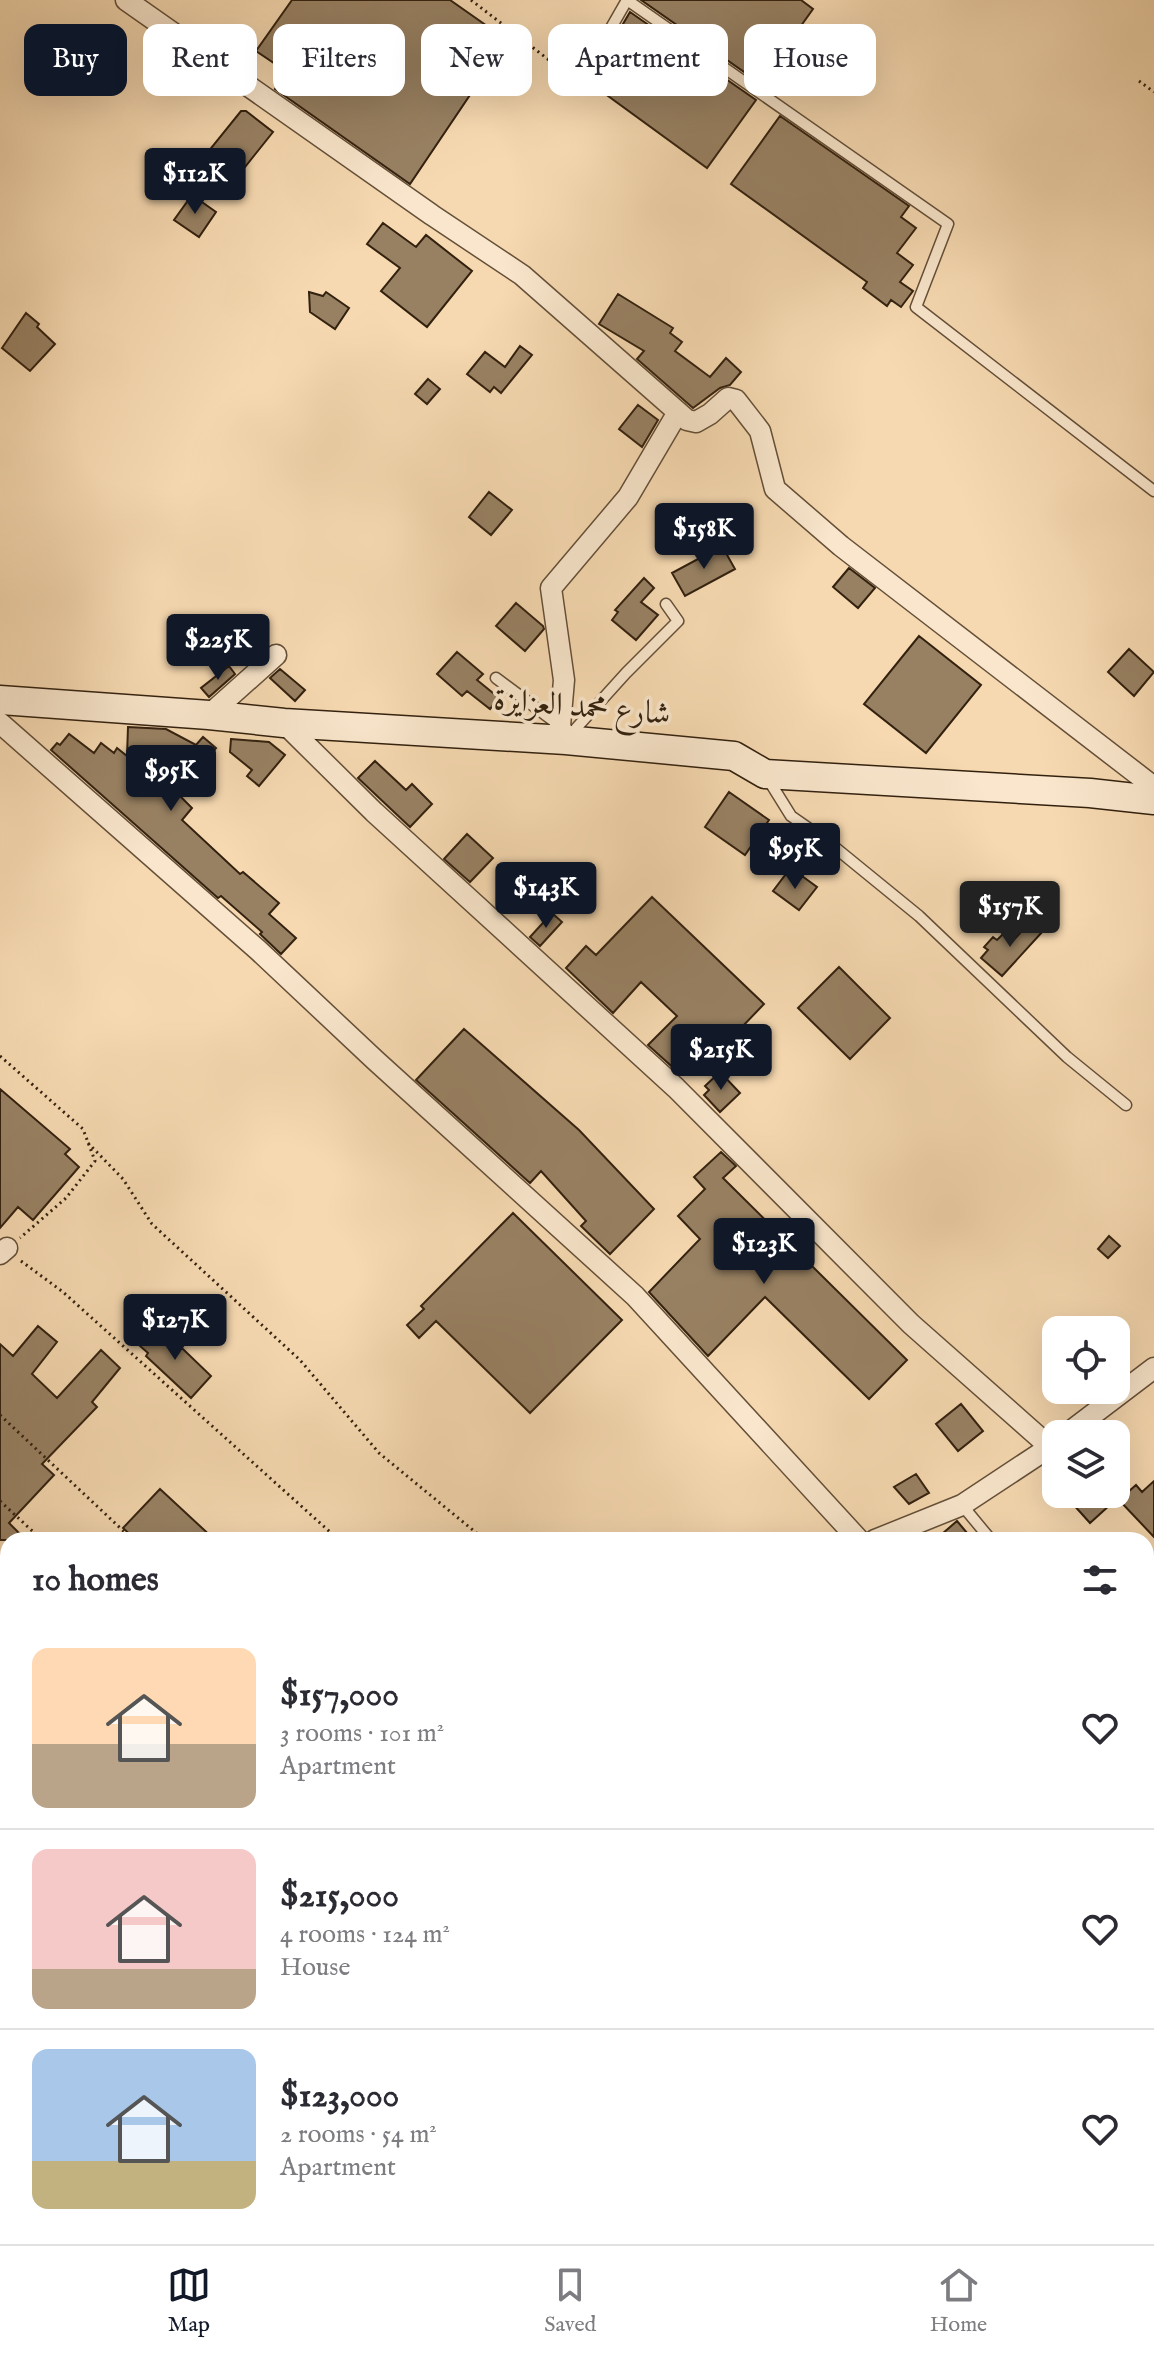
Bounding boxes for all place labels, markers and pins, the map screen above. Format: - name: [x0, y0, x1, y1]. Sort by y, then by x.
- pin: $112K: [139, 148, 251, 216]
- pin: $158K: [648, 503, 760, 571]
- pin: $225K: [162, 614, 274, 682]
- pin: $95K: [124, 745, 218, 813]
- pin: $95K: [748, 823, 842, 891]
- pin: $143K: [490, 862, 602, 930]
- pin: $157K: [954, 881, 1066, 949]
- pin: $215K: [665, 1024, 777, 1092]
- pin: $123K: [708, 1218, 820, 1286]
- pin: $127K: [119, 1294, 231, 1362]

